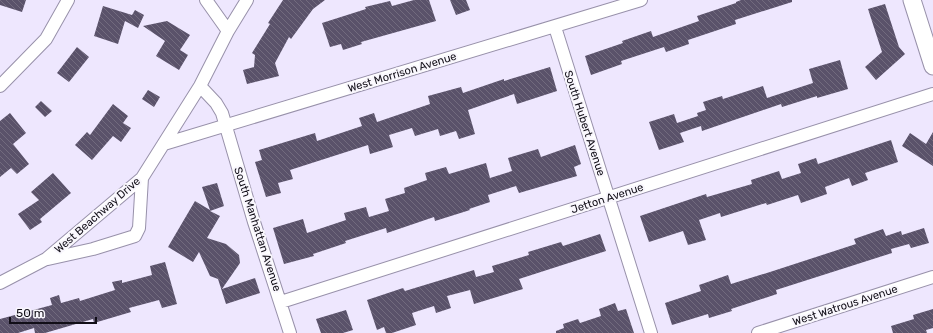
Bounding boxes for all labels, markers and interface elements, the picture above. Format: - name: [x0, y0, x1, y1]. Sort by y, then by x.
- street label: West Morrison Avenue: [346, 50, 458, 95]
- street label: South Hubert Avenue: [561, 69, 608, 178]
- street label: South Manhattan Avenue: [231, 165, 284, 293]
- street label: West Beachway Drive: [52, 175, 143, 256]
- street label: Jetton Avenue: [569, 181, 645, 216]
- street label: West Watrous Avenue: [791, 282, 899, 329]
- scale bar: [10, 299, 96, 325]
- text: 50 m: [16, 306, 44, 320]

